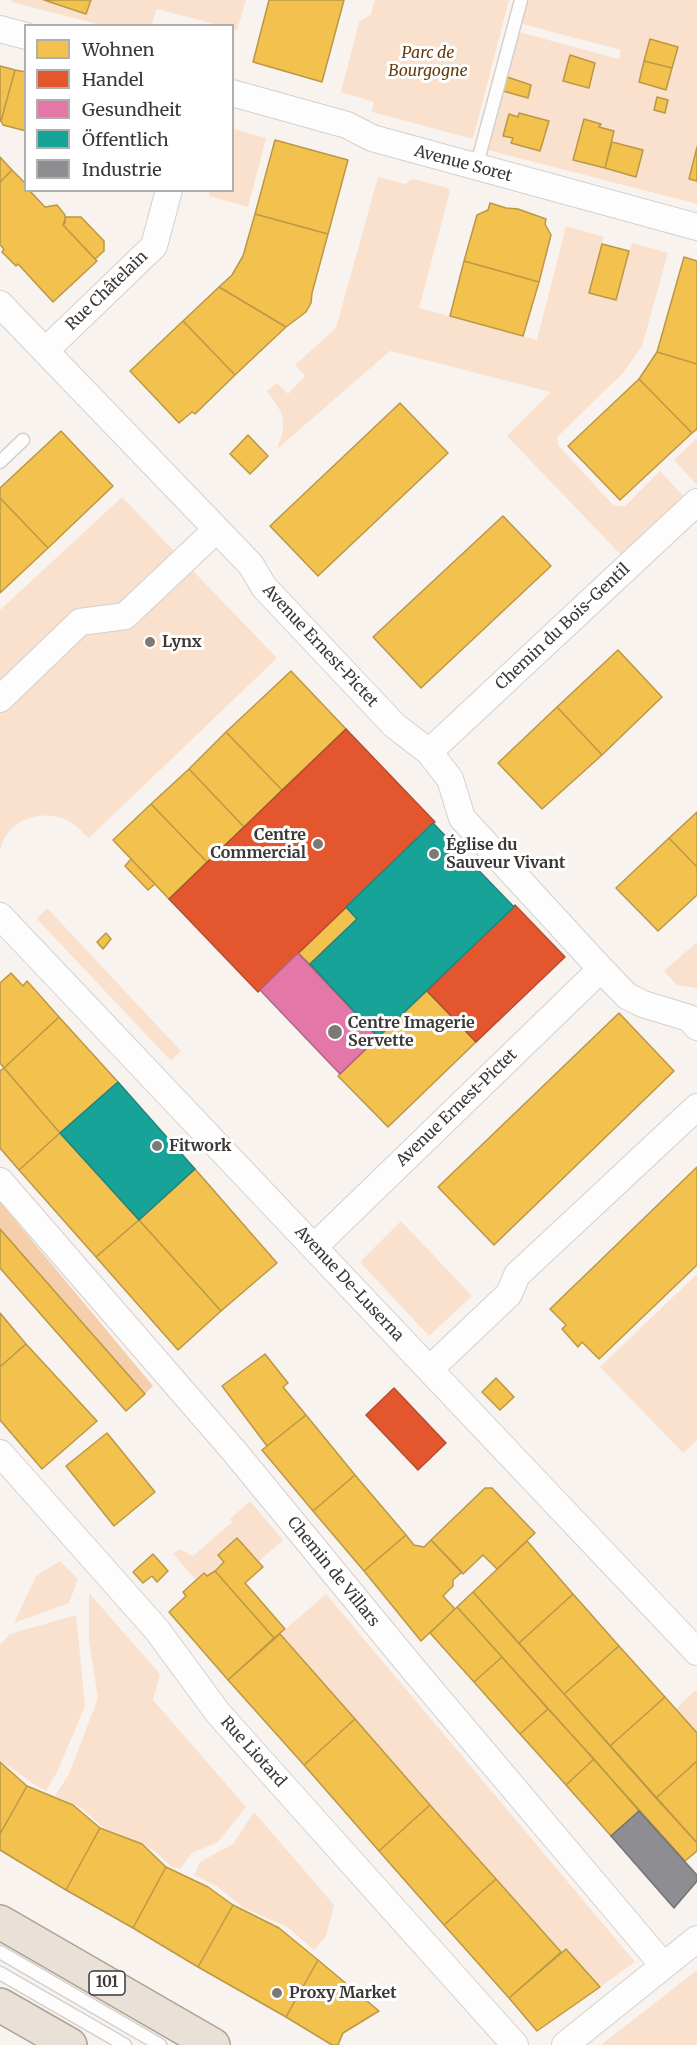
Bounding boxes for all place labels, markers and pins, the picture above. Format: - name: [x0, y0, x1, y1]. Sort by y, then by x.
- place label: Lynx: [162, 632, 202, 652]
- marker: Lynx: [143, 635, 157, 649]
- place label: Centre Commercial: [210, 825, 306, 863]
- place label: Église du Sauveur Vivant: [446, 835, 565, 873]
- marker: Centre Commercial: [311, 837, 325, 851]
- marker: Église du Sauveur Vivant: [427, 847, 441, 861]
- place label: Centre Imagerie Servette: [348, 1013, 475, 1051]
- marker: Centre Imagerie Servette: [326, 1023, 344, 1041]
- place label: Fitwork: [169, 1136, 231, 1156]
- marker: Fitwork: [150, 1139, 164, 1153]
- place label: Proxy Market: [289, 1983, 397, 2003]
- marker: Proxy Market: [270, 1986, 284, 2000]

